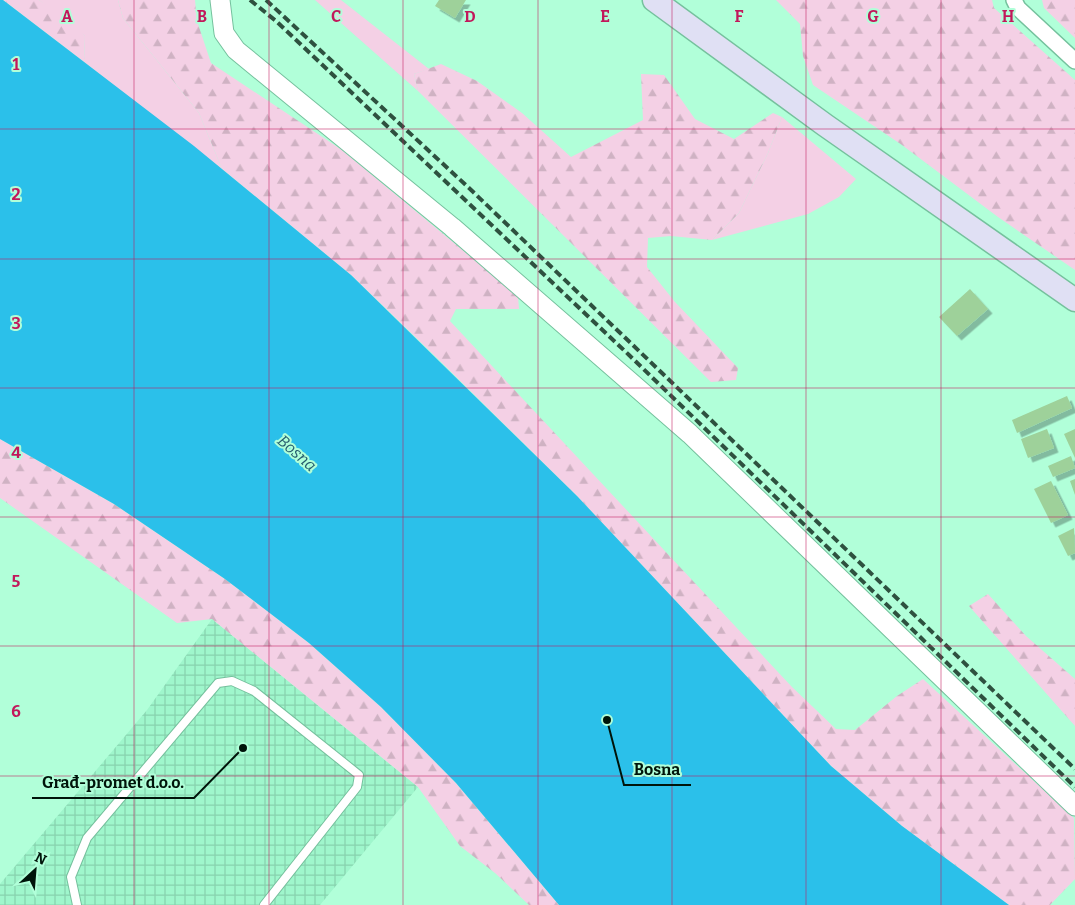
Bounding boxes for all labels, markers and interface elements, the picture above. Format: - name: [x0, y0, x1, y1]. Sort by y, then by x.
- text: A: [61, 7, 73, 26]
- text: B: [197, 7, 207, 26]
- text: C: [331, 7, 341, 26]
- text: D: [464, 7, 476, 26]
- text: E: [600, 7, 610, 26]
- text: F: [735, 7, 744, 26]
- text: G: [867, 7, 879, 26]
- text: H: [1002, 7, 1015, 26]
- text: 1: [13, 55, 20, 74]
- text: 2: [11, 185, 21, 204]
- text: 3: [11, 314, 21, 333]
- water label: Bosna: [274, 431, 320, 475]
- text: 4: [11, 443, 21, 462]
- text: 5: [12, 572, 21, 591]
- text: 6: [11, 702, 21, 721]
- callout: Bosna: [624, 754, 691, 785]
- text: Bosna: [634, 760, 680, 779]
- callout: Građ-promet d.o.o.: [32, 767, 194, 798]
- text: Građ-promet d.o.o.: [42, 773, 184, 792]
- north arrow: [10, 845, 60, 895]
- text: N: [32, 849, 49, 869]

